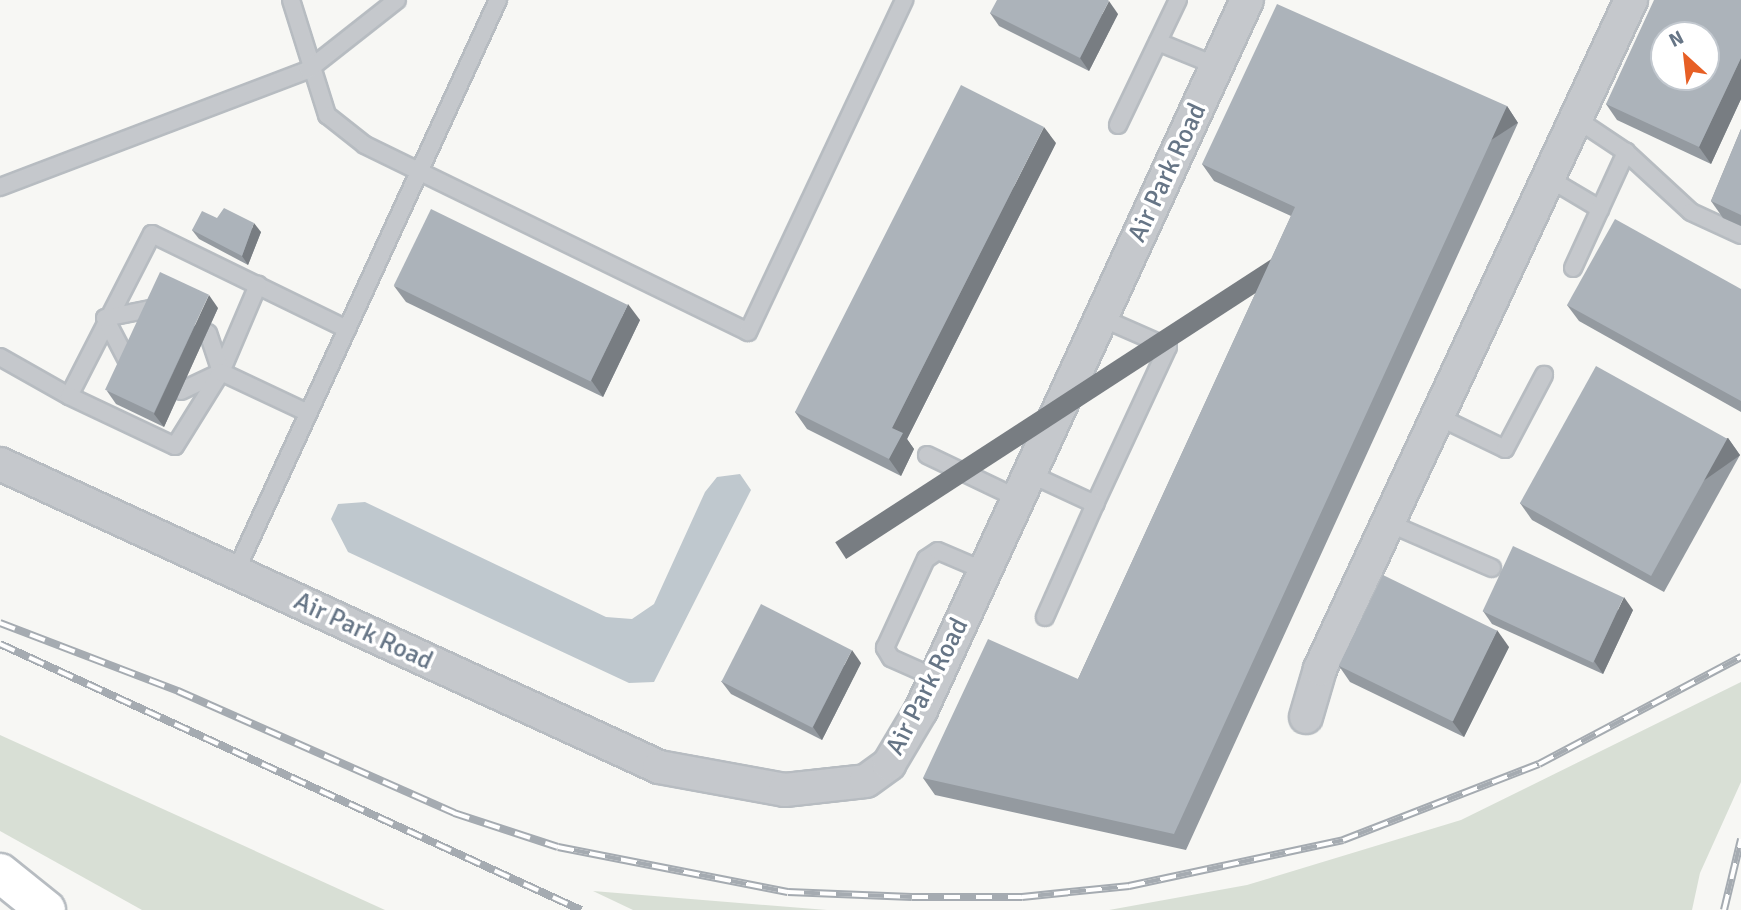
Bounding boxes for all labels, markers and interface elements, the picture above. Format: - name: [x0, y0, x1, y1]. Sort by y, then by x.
- north arrow: [1650, 21, 1720, 91]
- text: N: [1665, 25, 1688, 53]
- street label: Air Park Road: [1122, 99, 1214, 247]
- street label: Air Park Road: [289, 586, 437, 678]
- street label: Air Park Road: [880, 613, 976, 761]

